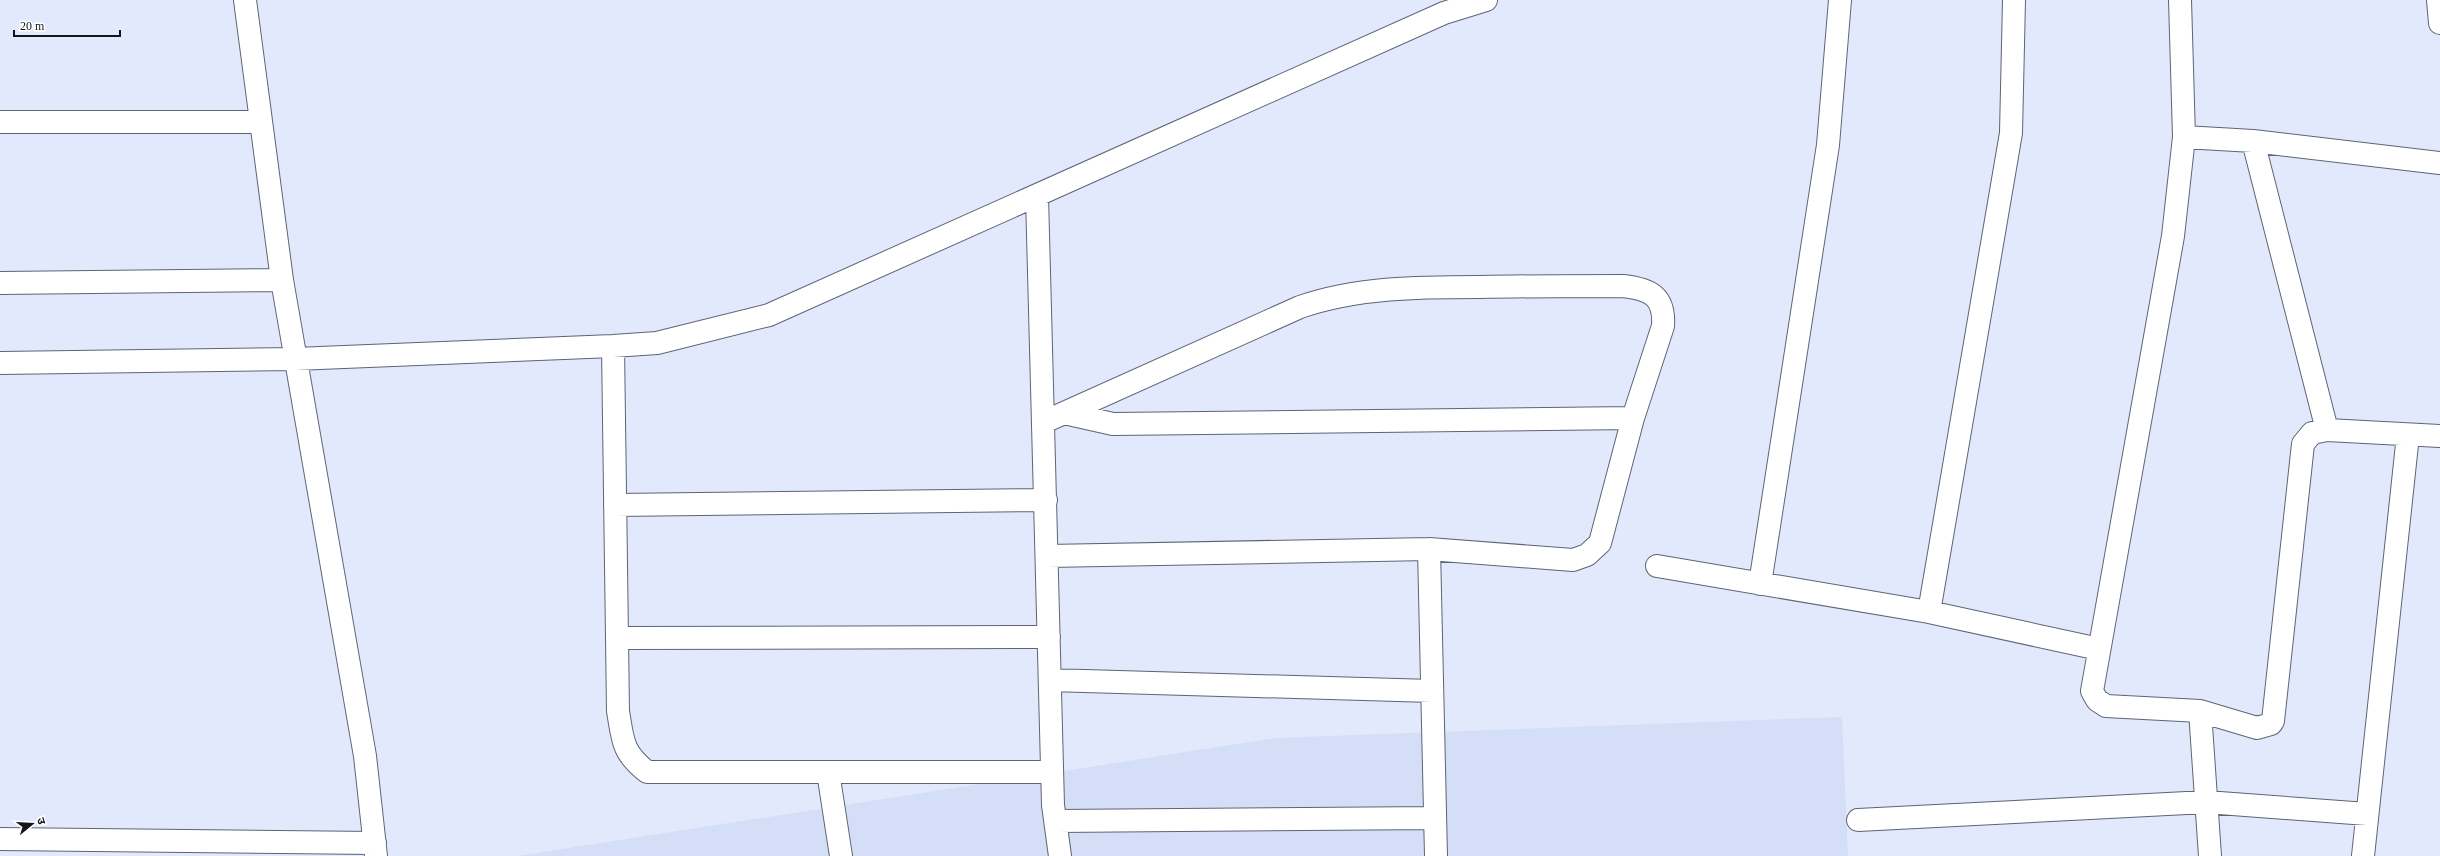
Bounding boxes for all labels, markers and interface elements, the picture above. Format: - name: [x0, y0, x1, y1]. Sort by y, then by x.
- scale bar: [14, 12, 120, 38]
- text: 20 m: [20, 19, 45, 33]
- north arrow: [12, 804, 52, 844]
- text: उ: [35, 816, 48, 826]

